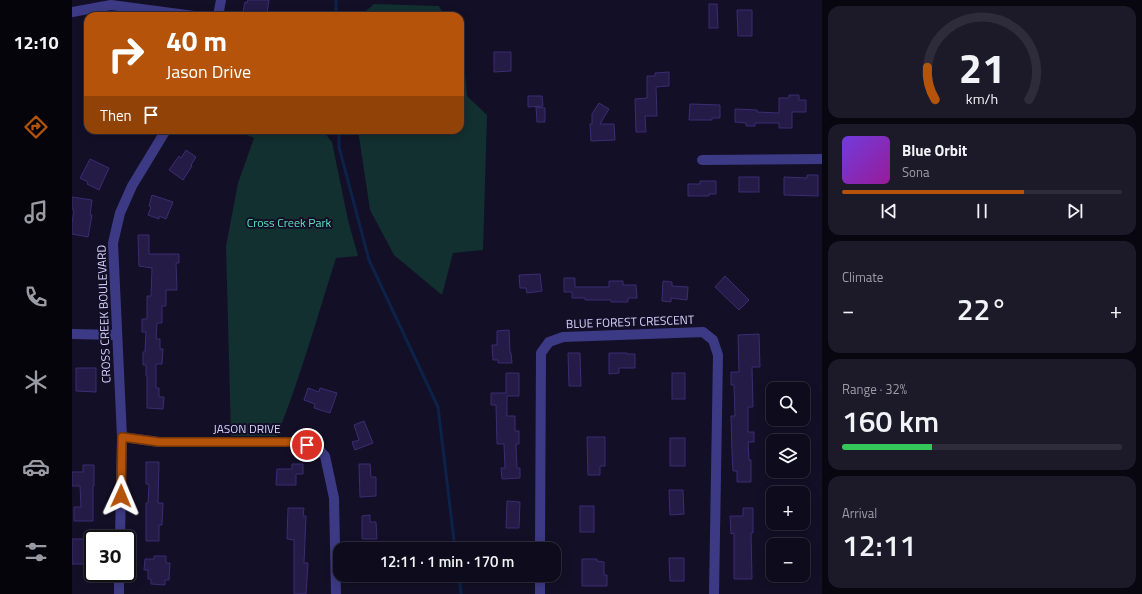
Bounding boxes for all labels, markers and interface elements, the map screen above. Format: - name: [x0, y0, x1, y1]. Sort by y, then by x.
- text: 40 m: [166, 19, 227, 62]
- icon: right: [100, 28, 152, 80]
- text: 12:10: [14, 29, 58, 56]
- text: 21: [959, 36, 1005, 99]
- text: Jason Drive: [166, 58, 251, 85]
- text: km/h: [966, 87, 998, 109]
- text: Then: [100, 104, 132, 127]
- icon: arrive: [140, 104, 162, 126]
- icon: directions: [22, 113, 50, 141]
- text: Blue Orbit: [902, 139, 967, 162]
- text: Sona: [902, 162, 929, 182]
- icon: music: [22, 198, 50, 226]
- icon: previous: [878, 200, 900, 222]
- icon: pause: [971, 200, 993, 222]
- icon: next: [1064, 200, 1086, 222]
- park label: Cross Creek Park: [247, 213, 332, 232]
- street label: CROSS CREEK BOULEVARD: [92, 244, 115, 384]
- text: Climate: [842, 267, 883, 287]
- icon: phone: [22, 283, 50, 311]
- text: 22°: [957, 286, 1007, 332]
- text: −: [842, 293, 854, 327]
- text: +: [1110, 293, 1122, 327]
- street label: BLUE FOREST CRESCENT: [566, 310, 695, 333]
- icon: climate: [22, 368, 50, 396]
- text: Range · 32%: [842, 379, 907, 399]
- map controls: [766, 382, 810, 582]
- button: search: [766, 382, 810, 426]
- text: 160 km: [842, 398, 939, 444]
- street label: JASON DRIVE: [213, 419, 281, 438]
- pin: [290, 428, 324, 462]
- icon: arrive: [296, 434, 318, 456]
- button: layers: [766, 434, 810, 478]
- icon: car: [22, 453, 50, 481]
- position arrow: [100, 475, 142, 517]
- button: +: [766, 486, 810, 530]
- text: Arrival: [842, 503, 877, 523]
- text: 12:11: [842, 522, 916, 568]
- speed limit sign: 30: [84, 530, 136, 582]
- icon: filters: [22, 538, 50, 566]
- button: −: [766, 538, 810, 582]
- text: 12:11 · 1 min · 170 m: [380, 550, 514, 573]

